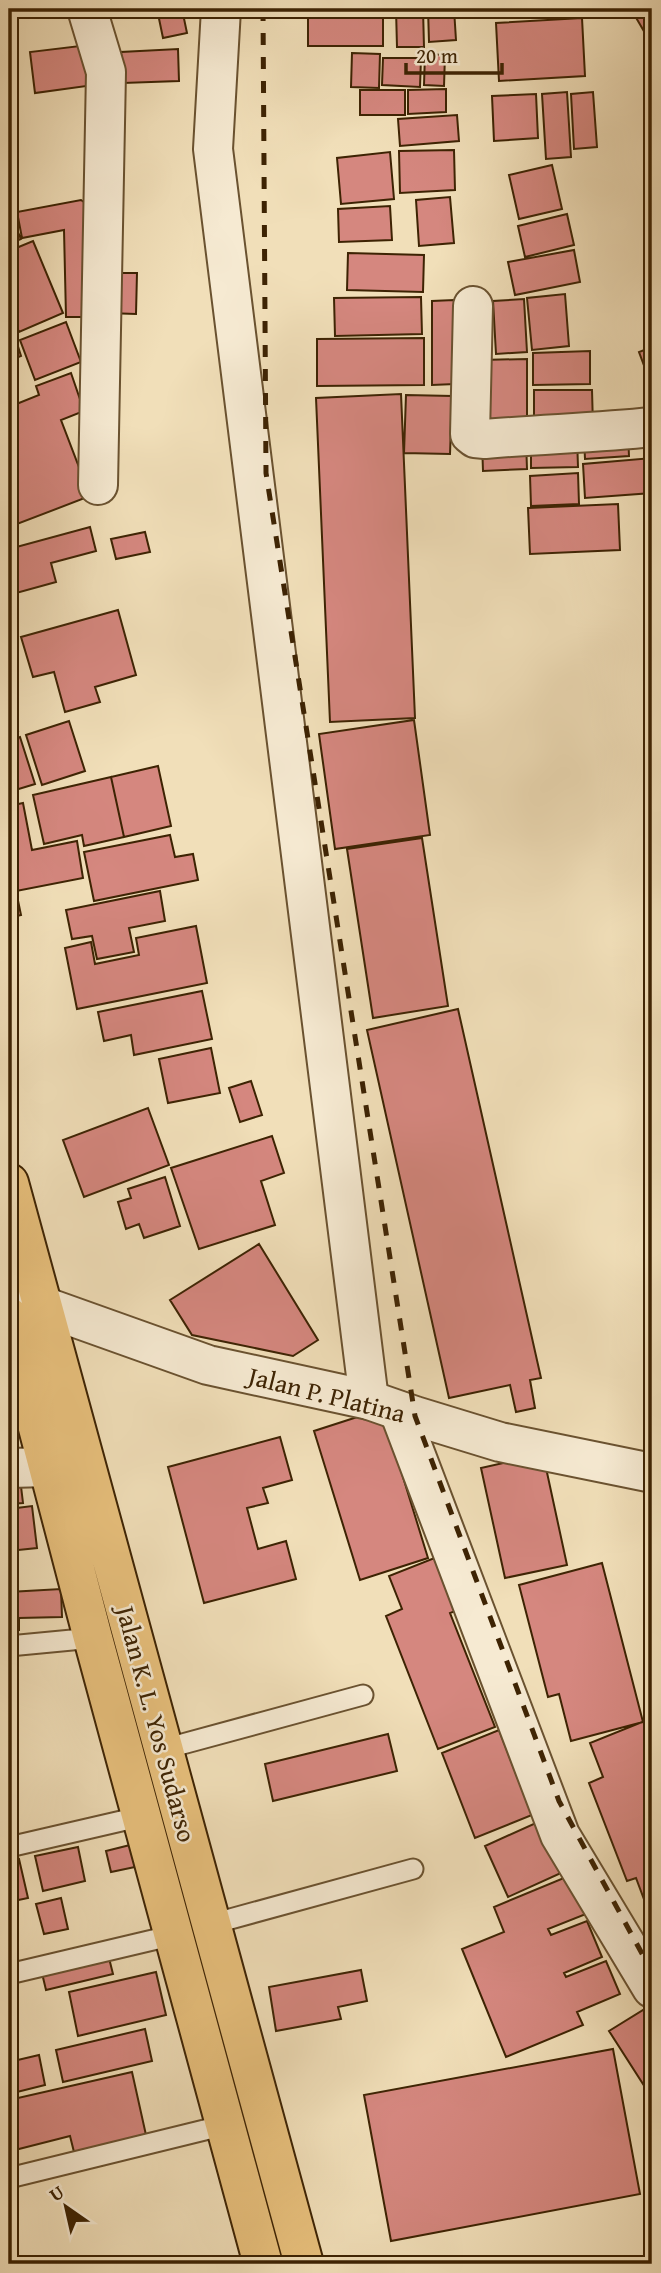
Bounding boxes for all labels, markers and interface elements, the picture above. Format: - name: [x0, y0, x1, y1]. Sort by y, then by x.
- scale bar: [406, 32, 502, 76]
- text: 20 m: [416, 40, 458, 71]
- street label: Jalan P. Platina: [241, 1355, 410, 1433]
- street label: Jalan K. L. Yos Sudarso: [106, 1599, 207, 1846]
- north arrow: [32, 2172, 102, 2242]
- text: U: [43, 2178, 70, 2208]

